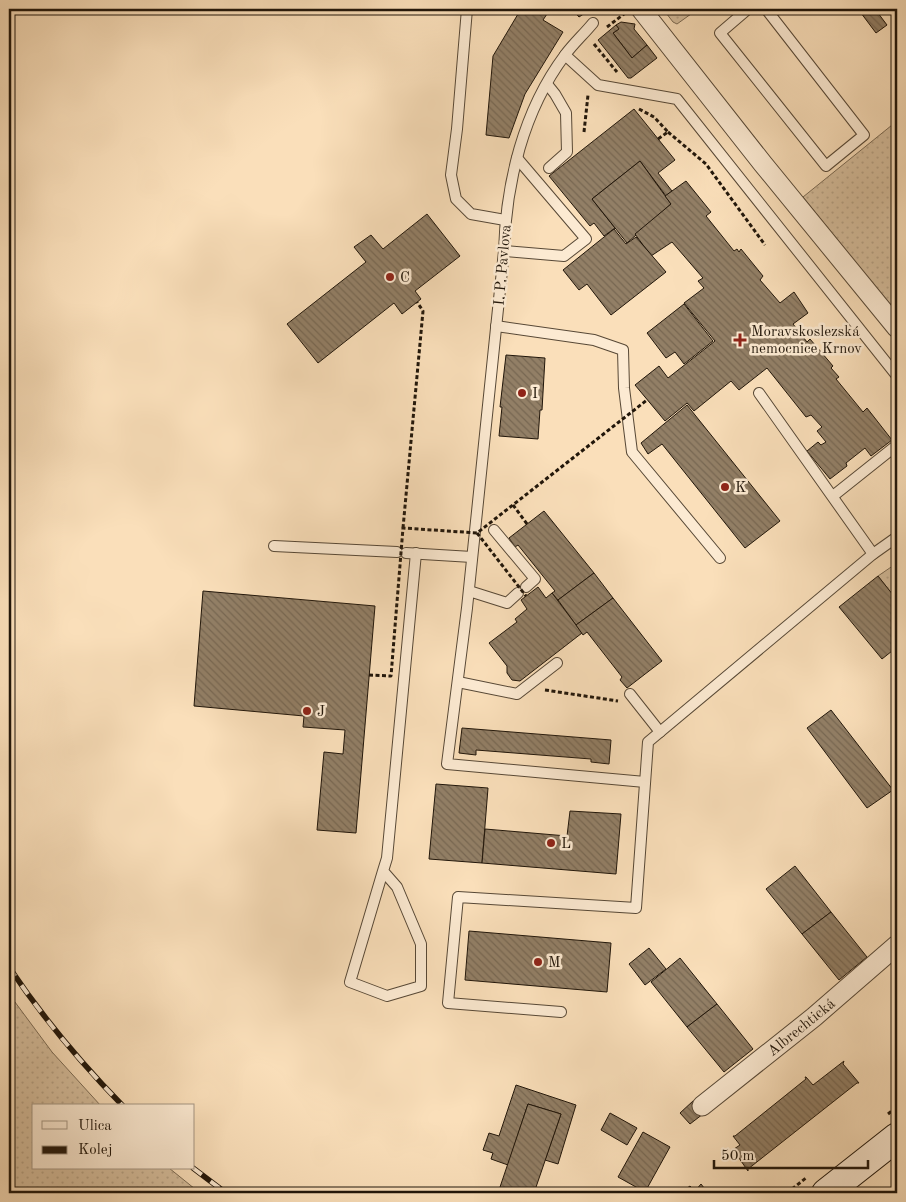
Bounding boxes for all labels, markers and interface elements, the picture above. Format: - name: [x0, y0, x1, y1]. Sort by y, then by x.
- street label: I. P. Pavlova: [492, 223, 515, 306]
- marker: C: [384, 271, 396, 283]
- place label: C: [400, 271, 410, 286]
- place label: Moravskoslezská nemocnice Krnov: [751, 325, 862, 357]
- marker: Moravskoslezská nemocnice Krnov: [733, 333, 747, 347]
- marker: I: [516, 387, 528, 399]
- place label: I: [532, 387, 538, 402]
- marker: K: [719, 481, 731, 493]
- place label: K: [735, 481, 746, 496]
- marker: J: [301, 705, 313, 717]
- place label: J: [317, 705, 325, 720]
- marker: L: [545, 837, 557, 849]
- place label: L: [561, 837, 571, 852]
- marker: M: [532, 956, 544, 968]
- place label: M: [548, 956, 561, 971]
- street label: Albrechtická: [765, 996, 839, 1060]
- legend: [32, 1104, 195, 1170]
- text: Ulica: [78, 1119, 112, 1134]
- scale bar: [714, 1137, 867, 1169]
- text: Kolej: [78, 1143, 113, 1158]
- text: 50 m: [721, 1149, 755, 1164]

